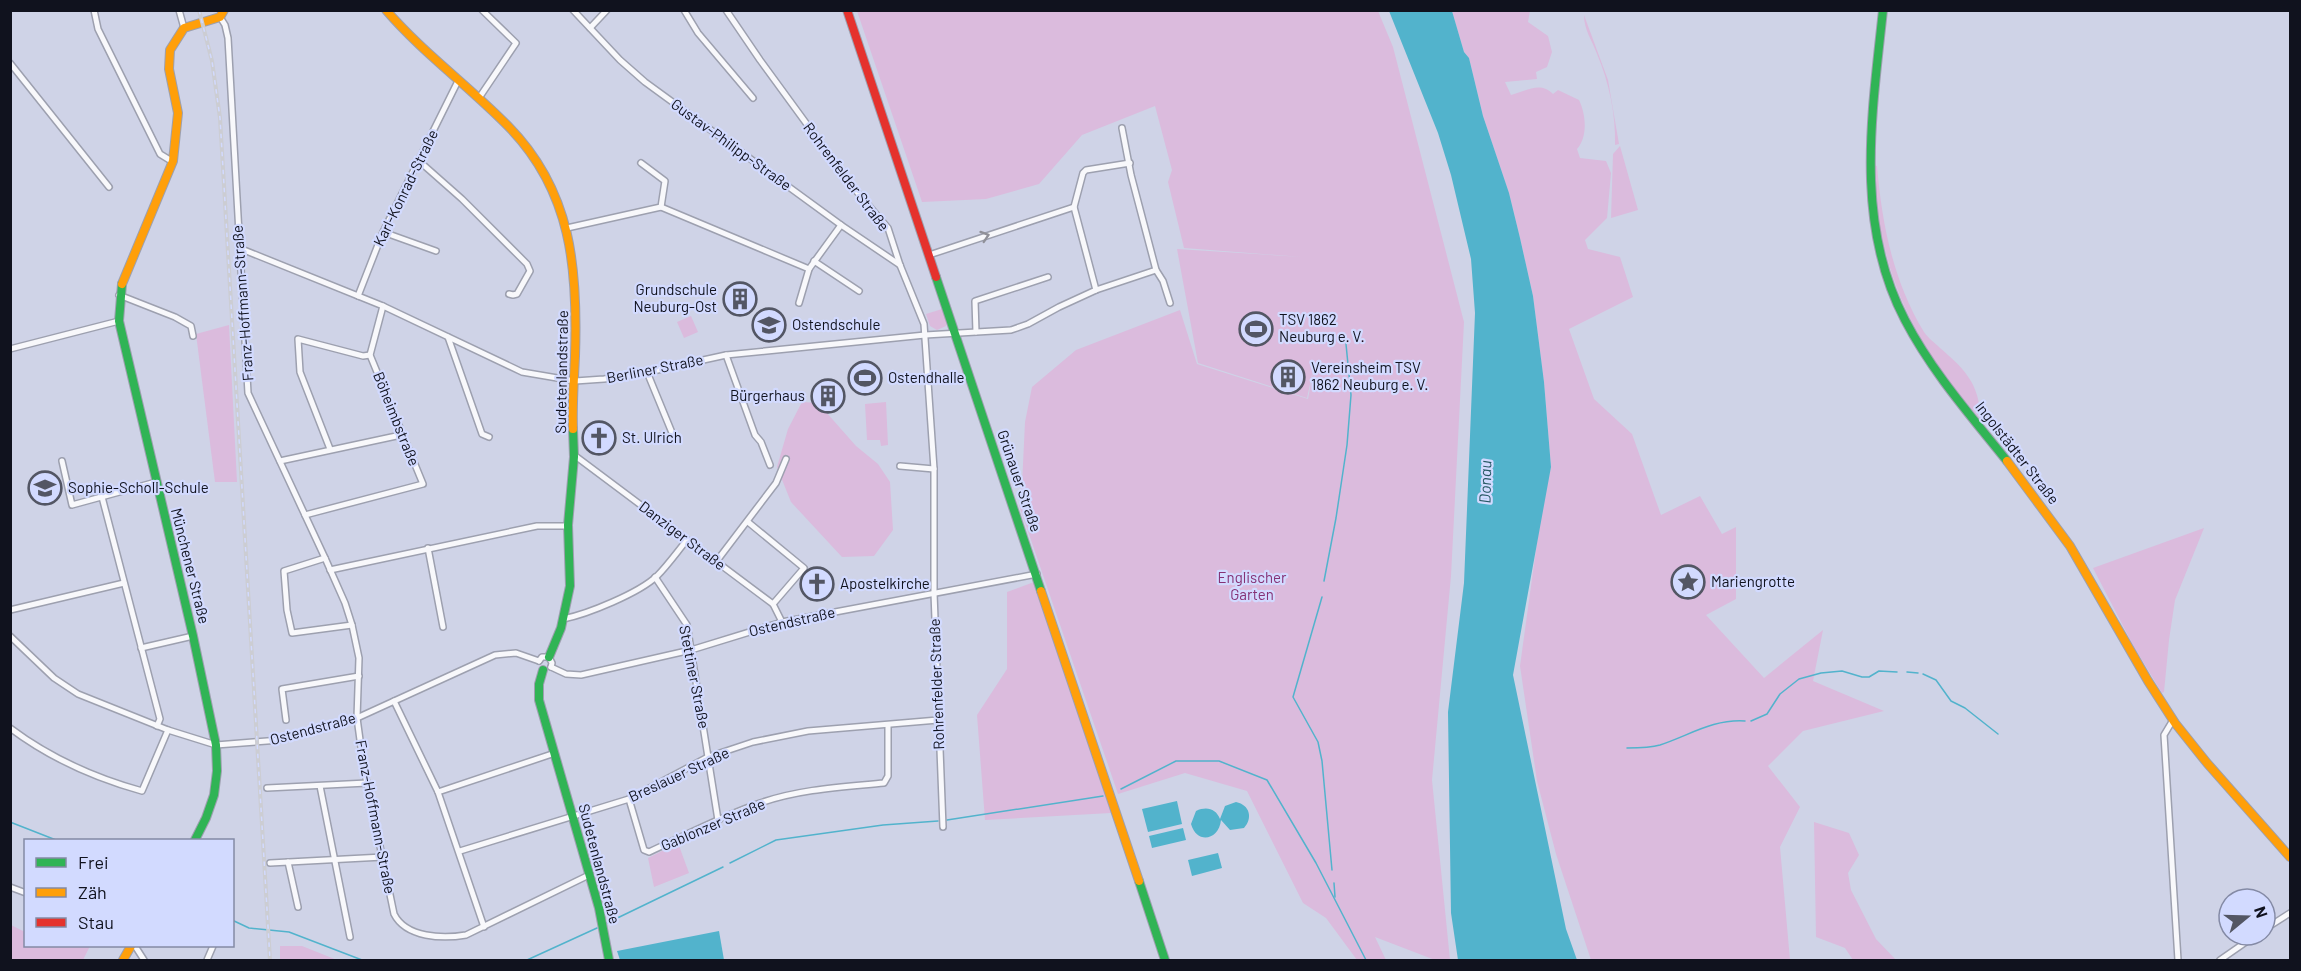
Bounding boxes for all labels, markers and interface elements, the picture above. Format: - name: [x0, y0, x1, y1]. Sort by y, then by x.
- street label: Gustav-Philipp-Straße: [668, 94, 795, 194]
- street label: Rohrenfelder Straße: [800, 119, 893, 234]
- street label: Karl-Konrad-Straße: [369, 126, 441, 249]
- street label: Franz-Hoffmann-Straße: [228, 224, 256, 382]
- one-way arrow: [979, 231, 990, 244]
- place label: Grundschule Neuburg-Ost: [633, 280, 717, 315]
- building icon: Grundschule Neuburg-Ost: [722, 281, 758, 317]
- school or university icon: Ostendschule: [751, 307, 787, 343]
- street label: Sudetenlandstraße: [551, 310, 571, 434]
- place label: TSV 1862 Neuburg e. V.: [1279, 310, 1365, 345]
- sports icon: TSV 1862 Neuburg e. V.: [1238, 311, 1274, 347]
- place label: Ostendschule: [792, 315, 881, 333]
- street label: Berliner Straße: [605, 350, 705, 386]
- place label: Vereinsheim TSV 1862 Neuburg e. V.: [1311, 358, 1429, 393]
- building icon: Vereinsheim TSV 1862 Neuburg e. V.: [1270, 359, 1306, 395]
- sports icon: Ostendhalle: [847, 360, 883, 396]
- place label: Ostendhalle: [888, 368, 965, 386]
- street label: Böheimbstraße: [370, 369, 424, 468]
- building icon: Bürgerhaus: [810, 378, 846, 414]
- place label: Bürgerhaus: [730, 386, 805, 404]
- street label: Ingolstädter Straße: [1972, 397, 2063, 507]
- church icon: St. Ulrich: [581, 420, 617, 456]
- street label: Grünauer Straße: [994, 427, 1046, 534]
- place label: St. Ulrich: [622, 428, 682, 446]
- water label: Donau: [1475, 460, 1494, 504]
- school or university icon: Sophie-Scholl-Schule: [27, 470, 63, 506]
- place label: Sophie-Scholl-Schule: [68, 478, 209, 496]
- street label: Danziger Straße: [636, 497, 729, 574]
- street label: Münchener Straße: [168, 506, 214, 626]
- place icon: Mariengrotte: [1670, 564, 1706, 600]
- church icon: Apostelkirche: [799, 566, 835, 602]
- park label: Englischer Garten: [1218, 568, 1287, 603]
- place label: Mariengrotte: [1711, 572, 1795, 590]
- place label: Apostelkirche: [840, 574, 930, 592]
- street label: Ostendstraße: [747, 602, 837, 640]
- street label: Rohrenfelder Straße: [925, 618, 947, 750]
- street label: Stettiner Straße: [676, 624, 714, 730]
- street label: Ostendstraße: [268, 708, 358, 748]
- street label: Franz-Hoffmann-Straße: [352, 738, 400, 895]
- street label: Breslauer Straße: [625, 743, 732, 805]
- street label: Gablonzer Straße: [658, 794, 767, 854]
- street label: Sudetenlandstraße: [575, 802, 625, 926]
- legend: [24, 839, 234, 947]
- text: Frei: [78, 851, 109, 873]
- text: Zäh: [78, 881, 107, 903]
- north arrow: [2217, 887, 2277, 947]
- text: N: [2251, 904, 2272, 920]
- text: Stau: [78, 911, 114, 933]

